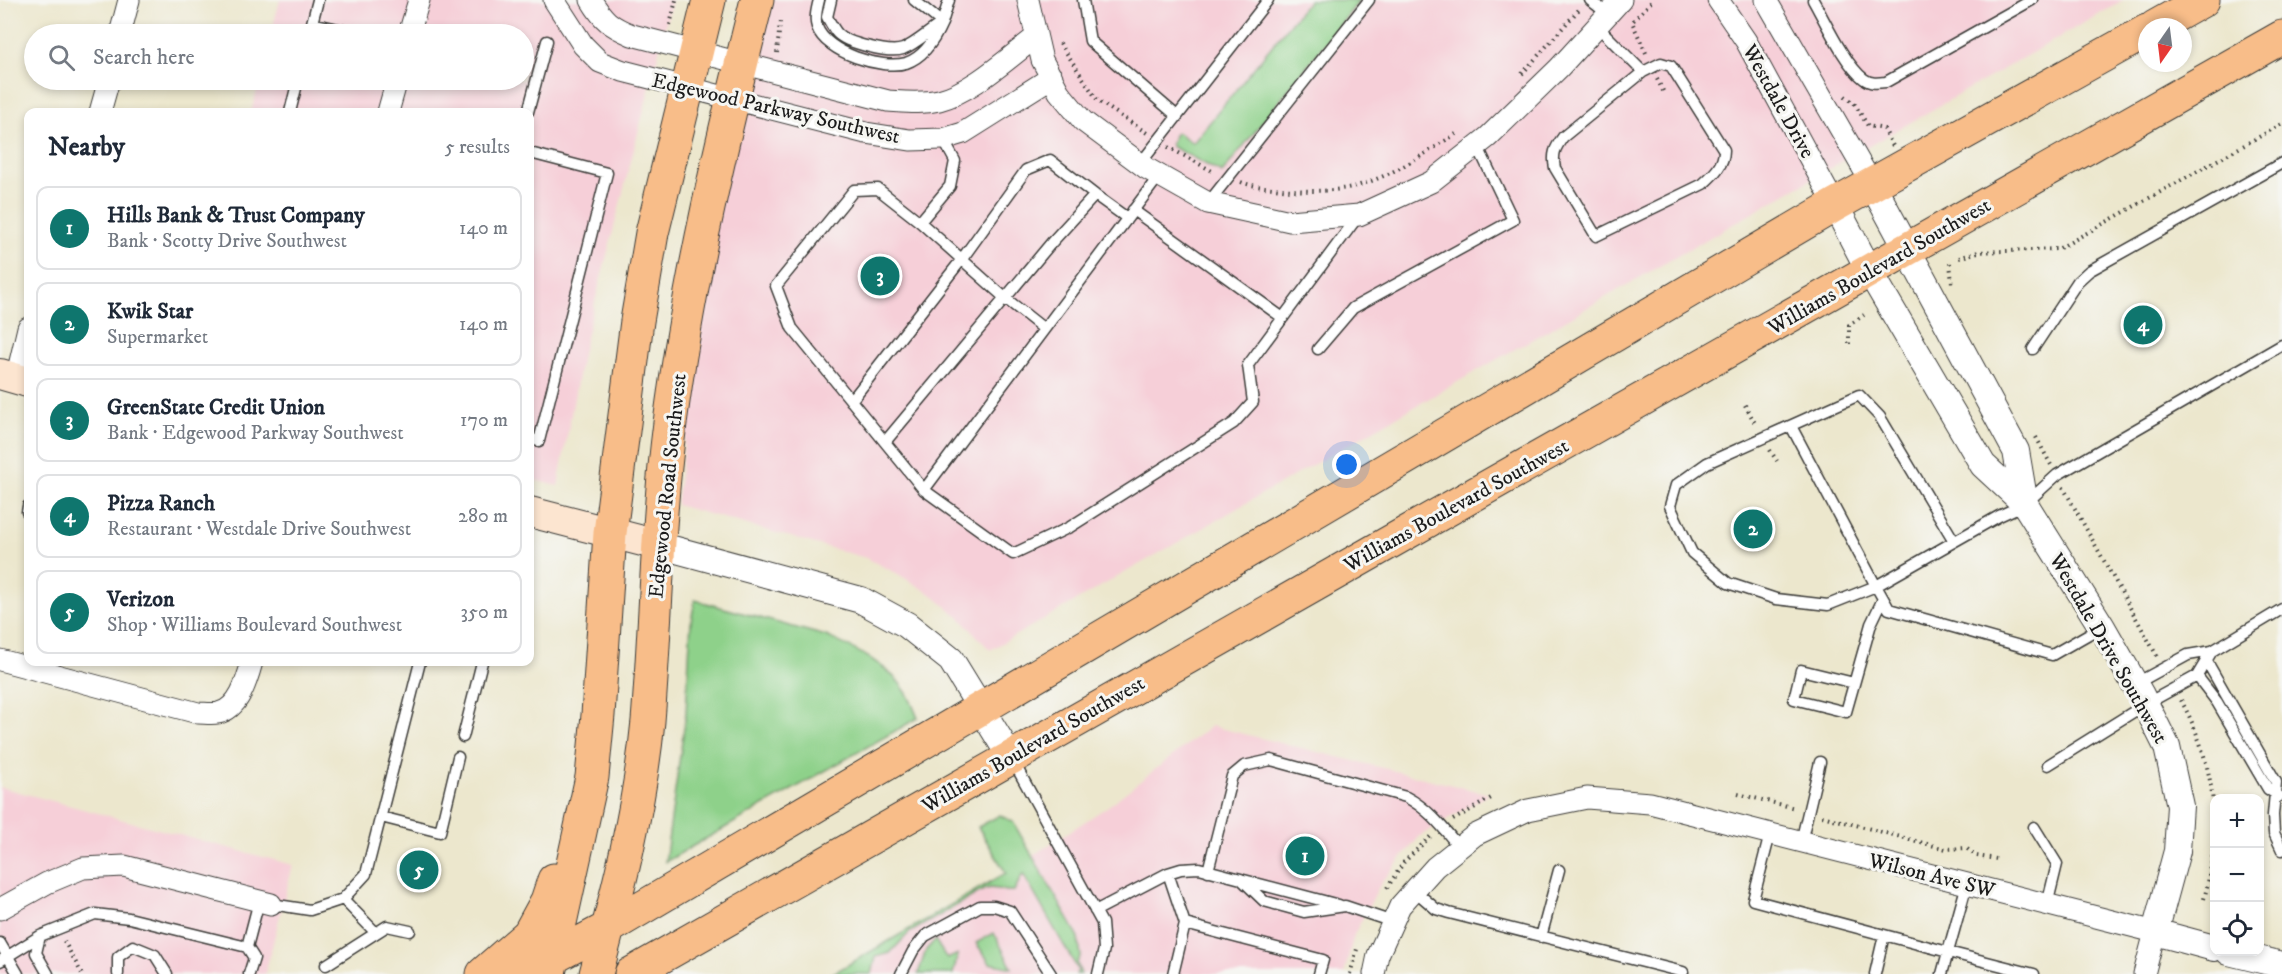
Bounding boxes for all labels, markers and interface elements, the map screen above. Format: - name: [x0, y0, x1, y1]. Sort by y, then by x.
- north arrow: [2138, 18, 2192, 72]
- search box: [24, 24, 534, 90]
- street label: Westdale Drive: [1736, 39, 1820, 163]
- icon: search: [45, 41, 78, 74]
- text: Search here: [93, 44, 195, 71]
- street label: Edgewood Parkway Southwest: [649, 68, 903, 150]
- text: Nearby: [48, 131, 125, 164]
- text: 5 results: [445, 135, 510, 160]
- street label: Williams Boulevard Southwest: [1763, 192, 1996, 342]
- text: Hills Bank & Trust Company: [107, 202, 365, 229]
- text: 1: [66, 216, 73, 241]
- text: 140 m: [459, 216, 508, 241]
- text: Bank · Scotty Drive Southwest: [107, 229, 347, 254]
- pin: 3: [860, 254, 900, 298]
- text: Kwik Star: [107, 298, 193, 325]
- pin: 4: [2124, 302, 2162, 348]
- text: 2: [65, 312, 74, 337]
- text: 140 m: [459, 312, 508, 337]
- text: Supermarket: [107, 325, 208, 350]
- street label: Edgewood Road Southwest: [643, 372, 693, 600]
- text: GreenState Credit Union: [107, 394, 325, 421]
- text: 3: [66, 408, 73, 433]
- text: 170 m: [460, 408, 508, 433]
- text: Bank · Edgewood Parkway Southwest: [107, 421, 404, 446]
- street label: Williams Boulevard Southwest: [1339, 433, 1574, 579]
- your location: [1332, 450, 1361, 479]
- text: Pizza Ranch: [107, 490, 215, 517]
- text: 4: [64, 504, 75, 529]
- text: 280 m: [458, 504, 508, 529]
- pin: 2: [1734, 506, 1772, 552]
- text: Restaurant · Westdale Drive Southwest: [107, 517, 411, 542]
- street label: Westdale Drive Southwest: [2042, 548, 2173, 749]
- text: Verizon: [107, 586, 174, 613]
- text: 5: [65, 600, 74, 625]
- text: 350 m: [461, 600, 508, 625]
- text: Shop · Williams Boulevard Southwest: [107, 613, 402, 638]
- street label: Williams Boulevard Southwest: [917, 670, 1150, 820]
- map controls: [2210, 794, 2264, 956]
- button: +: [2210, 794, 2264, 848]
- pin: 1: [1286, 834, 1324, 878]
- street label: Wilson Ave SW: [1865, 847, 1998, 904]
- pin: 5: [400, 848, 438, 892]
- button: −: [2210, 848, 2264, 902]
- button: locate: [2210, 902, 2264, 956]

